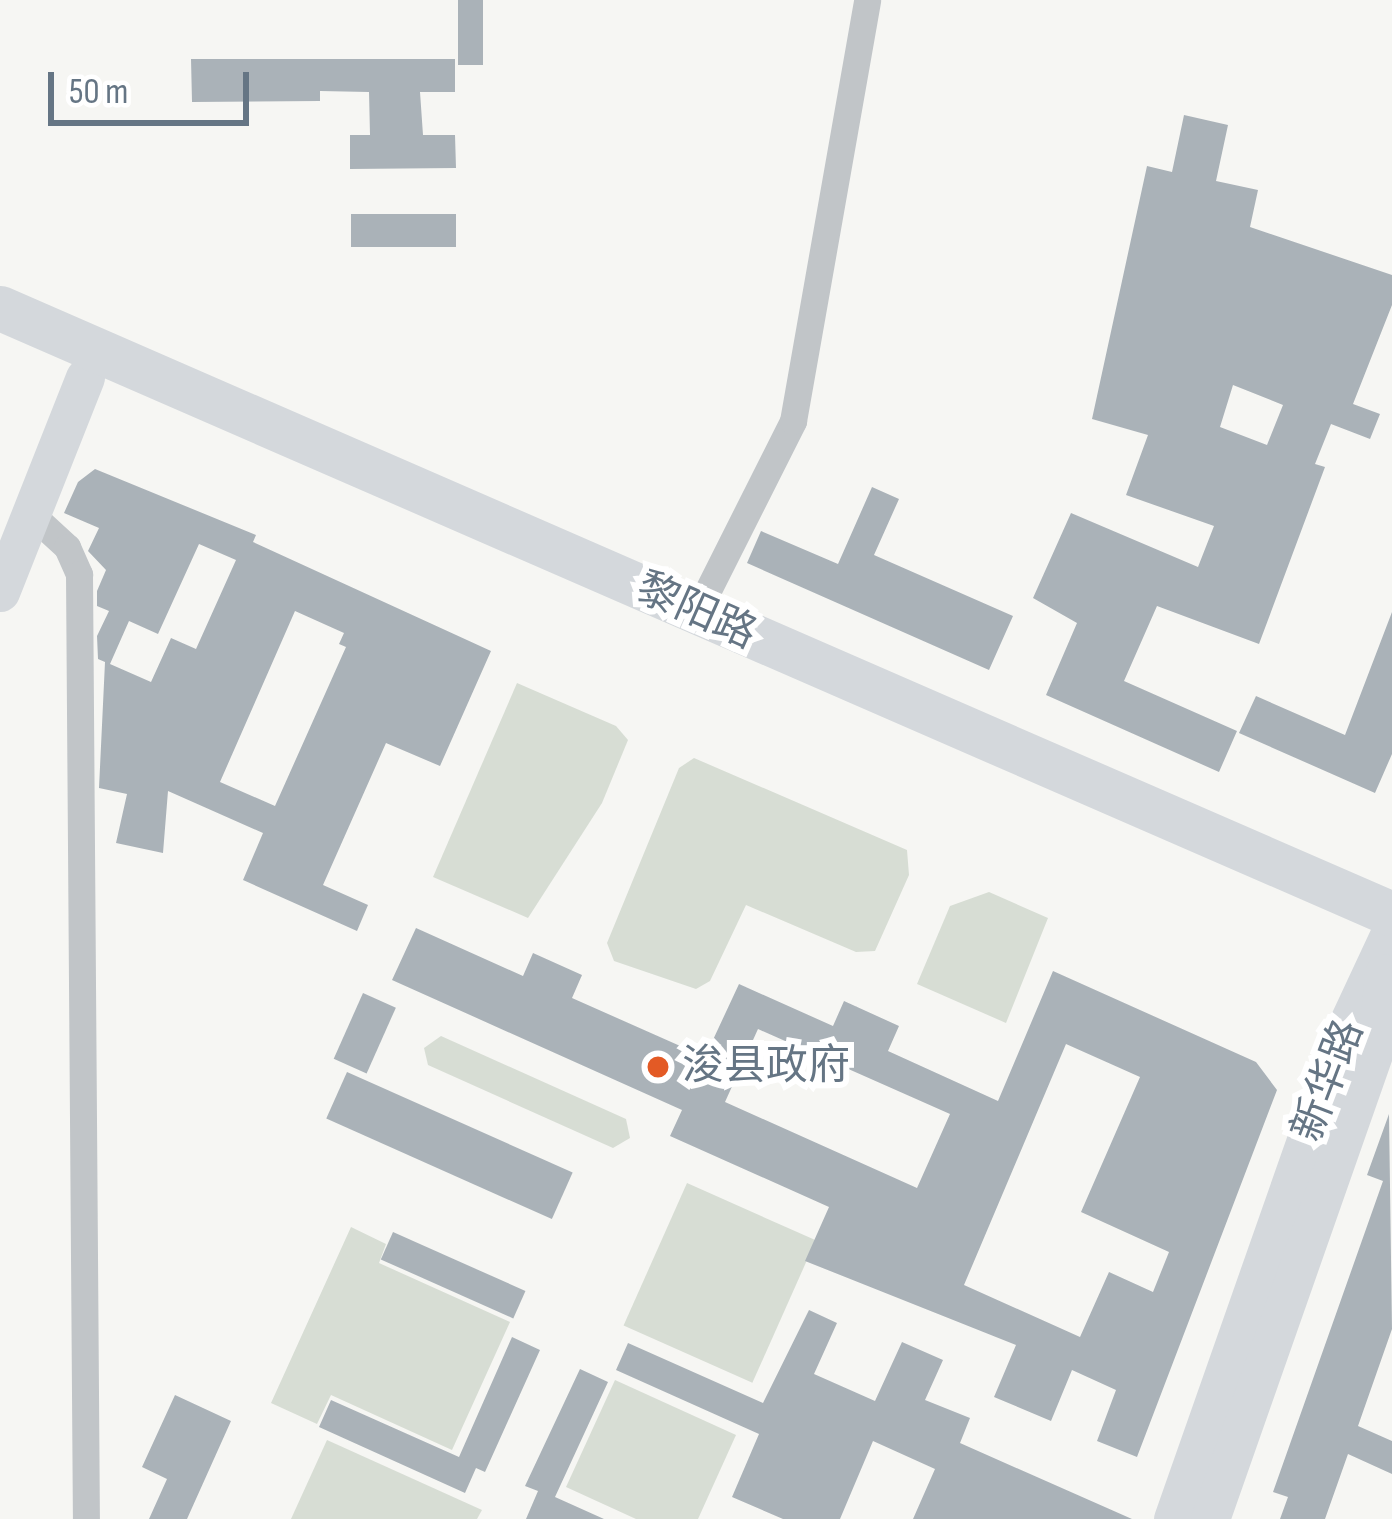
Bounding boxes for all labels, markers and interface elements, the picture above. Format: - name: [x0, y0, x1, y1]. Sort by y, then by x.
- scale bar: [54, 48, 255, 122]
- text: 50 m: [69, 71, 128, 114]
- street label: 黎阳路: [628, 563, 764, 661]
- street label: 新华路: [1283, 1013, 1375, 1149]
- place label: 浚县政府: [682, 1042, 850, 1092]
- marker: 浚县政府: [645, 1054, 671, 1080]

